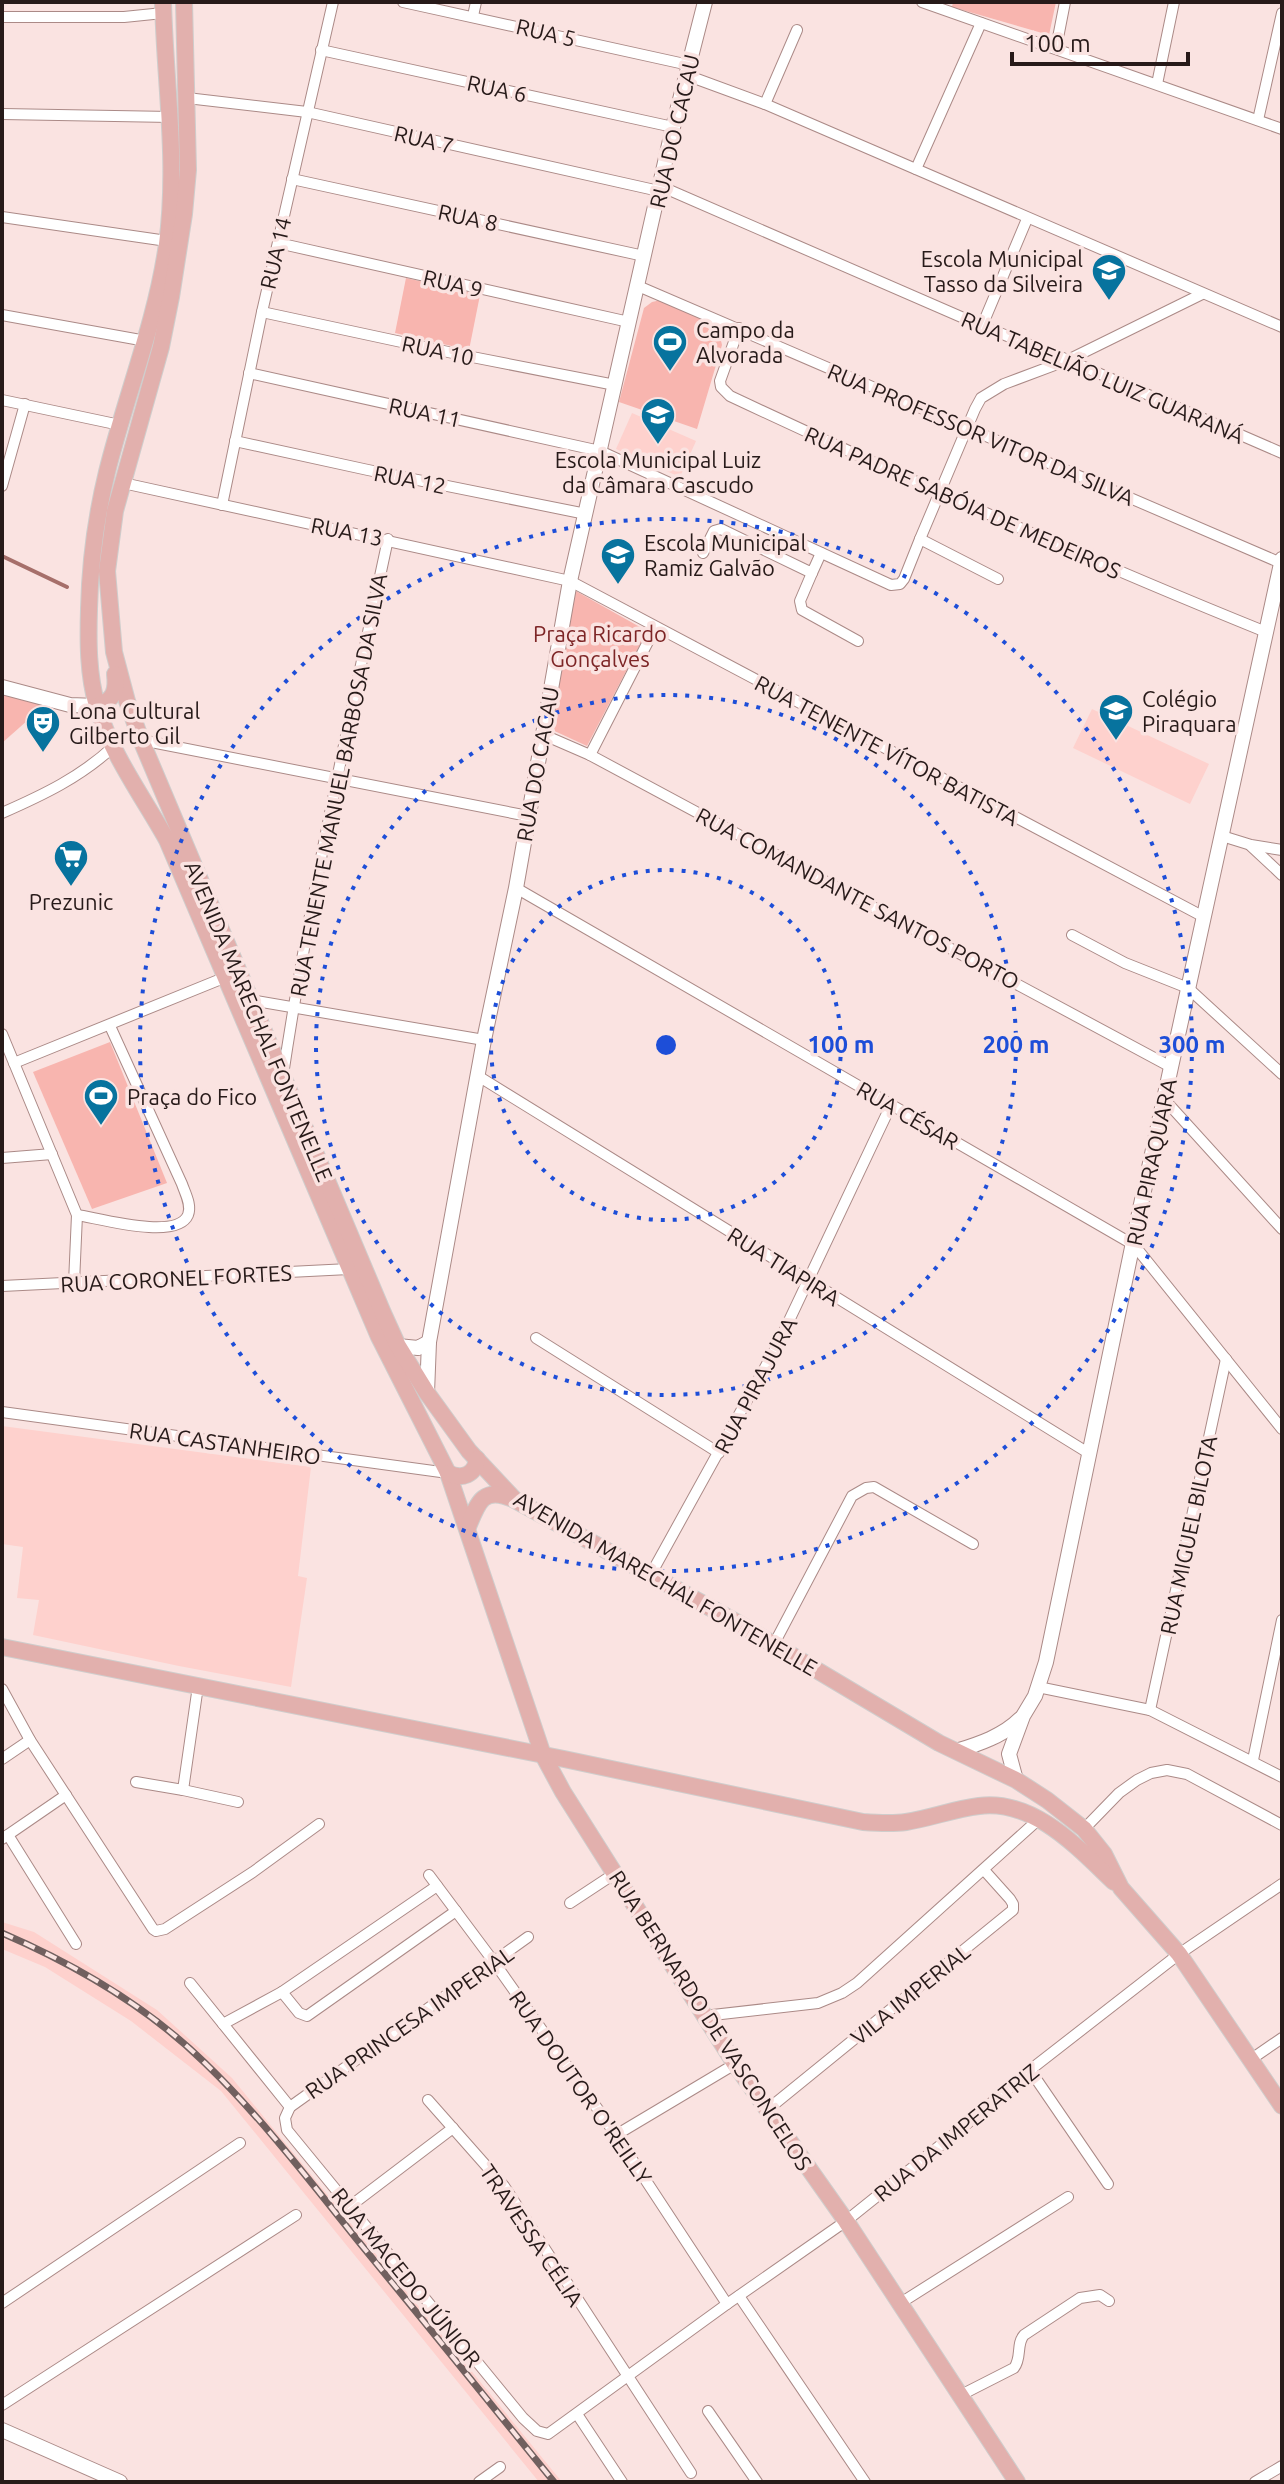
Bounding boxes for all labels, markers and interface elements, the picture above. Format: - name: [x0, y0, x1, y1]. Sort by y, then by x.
- street label: RUA 5: [514, 13, 578, 51]
- scale bar: [1012, 16, 1188, 66]
- text: 100 m: [1024, 30, 1091, 57]
- street label: RUA DO CACAU: [644, 52, 704, 210]
- street label: RUA 6: [465, 69, 529, 107]
- street label: RUA 7: [392, 120, 456, 158]
- street label: RUA 8: [436, 198, 500, 236]
- street label: RUA 14: [255, 215, 295, 291]
- place label: Escola Municipal Tasso da Silveira: [921, 246, 1083, 296]
- school or university icon: Escola Municipal Tasso da Silveira: [1090, 252, 1128, 302]
- street label: RUA 9: [421, 264, 485, 302]
- street label: RUA TABELIÃO LUIZ GUARANÁ: [958, 305, 1249, 448]
- place label: Campo da Alvorada: [696, 317, 795, 367]
- sports icon: Campo da Alvorada: [651, 323, 689, 373]
- street label: RUA 10: [400, 330, 476, 370]
- street label: RUA PROFESSOR VITOR DA SILVA: [824, 358, 1139, 510]
- street label: RUA 11: [387, 392, 463, 432]
- school or university icon: Escola Municipal Luiz da Câmara Cascudo: [639, 396, 677, 446]
- street label: RUA PADRE SABÓIA DE MEDEIROS: [801, 420, 1125, 583]
- place label: Escola Municipal Luiz da Câmara Cascudo: [555, 447, 761, 497]
- street label: RUA 12: [372, 460, 448, 498]
- street label: RUA 13: [309, 512, 385, 550]
- place label: Escola Municipal Ramiz Galvão: [644, 530, 806, 580]
- school or university icon: Escola Municipal Ramiz Galvão: [599, 536, 637, 586]
- street label: RUA TENENTE MANUEL BARBOSA DA SILVA: [285, 571, 392, 999]
- park label: Praça Ricardo Gonçalves: [533, 621, 667, 671]
- street label: RUA TENENTE VÍTOR BATISTA: [751, 669, 1024, 831]
- street label: RUA DO CACAU: [511, 685, 563, 843]
- place label: Colégio Piraquara: [1142, 686, 1237, 736]
- school or university icon: Colégio Piraquara: [1097, 692, 1135, 742]
- place label: Lona Cultural Gilberto Gil: [69, 698, 200, 748]
- theatre icon: Lona Cultural Gilberto Gil: [24, 704, 62, 754]
- street label: RUA COMANDANTE SANTOS PORTO: [692, 802, 1024, 994]
- supermarket icon: Prezunic: [52, 838, 90, 888]
- street label: AVENIDA MARECHAL FONTENELLE: [180, 857, 338, 1185]
- place label: Prezunic: [29, 889, 113, 914]
- centre of rings: [652, 1031, 680, 1059]
- text: 100 m: [808, 1031, 874, 1058]
- text: 200 m: [983, 1031, 1049, 1058]
- text: 300 m: [1159, 1031, 1225, 1058]
- street label: RUA CÉSAR: [853, 1075, 964, 1154]
- street label: RUA PIRAQUARA: [1121, 1075, 1181, 1248]
- sports icon: Praça do Fico: [82, 1077, 120, 1127]
- place label: Praça do Fico: [127, 1084, 257, 1109]
- street label: RUA TIAPIRA: [723, 1222, 845, 1311]
- street label: RUA CORONEL FORTES: [60, 1259, 292, 1297]
- street label: RUA PIRAJURA: [709, 1312, 802, 1457]
- street label: RUA CASTANHEIRO: [128, 1417, 322, 1469]
- street label: RUA MIGUEL BILOTA: [1155, 1432, 1221, 1637]
- street label: AVENIDA MARECHAL FONTENELLE: [510, 1486, 822, 1680]
- street label: RUA BERNARDO DE VASCONCELOS: [605, 1865, 817, 2175]
- street label: VILA IMPERIAL: [845, 1938, 975, 2050]
- street label: RUA PRINCESA IMPERIAL: [300, 1941, 518, 2103]
- street label: RUA DOUTOR O'REILLY: [505, 1986, 657, 2189]
- street label: RUA DA IMPERATRIZ: [869, 2058, 1043, 2206]
- street label: TRAVESSA CÉLIA: [475, 2159, 590, 2311]
- street label: RUA MACEDO JÚNIOR: [327, 2182, 488, 2372]

